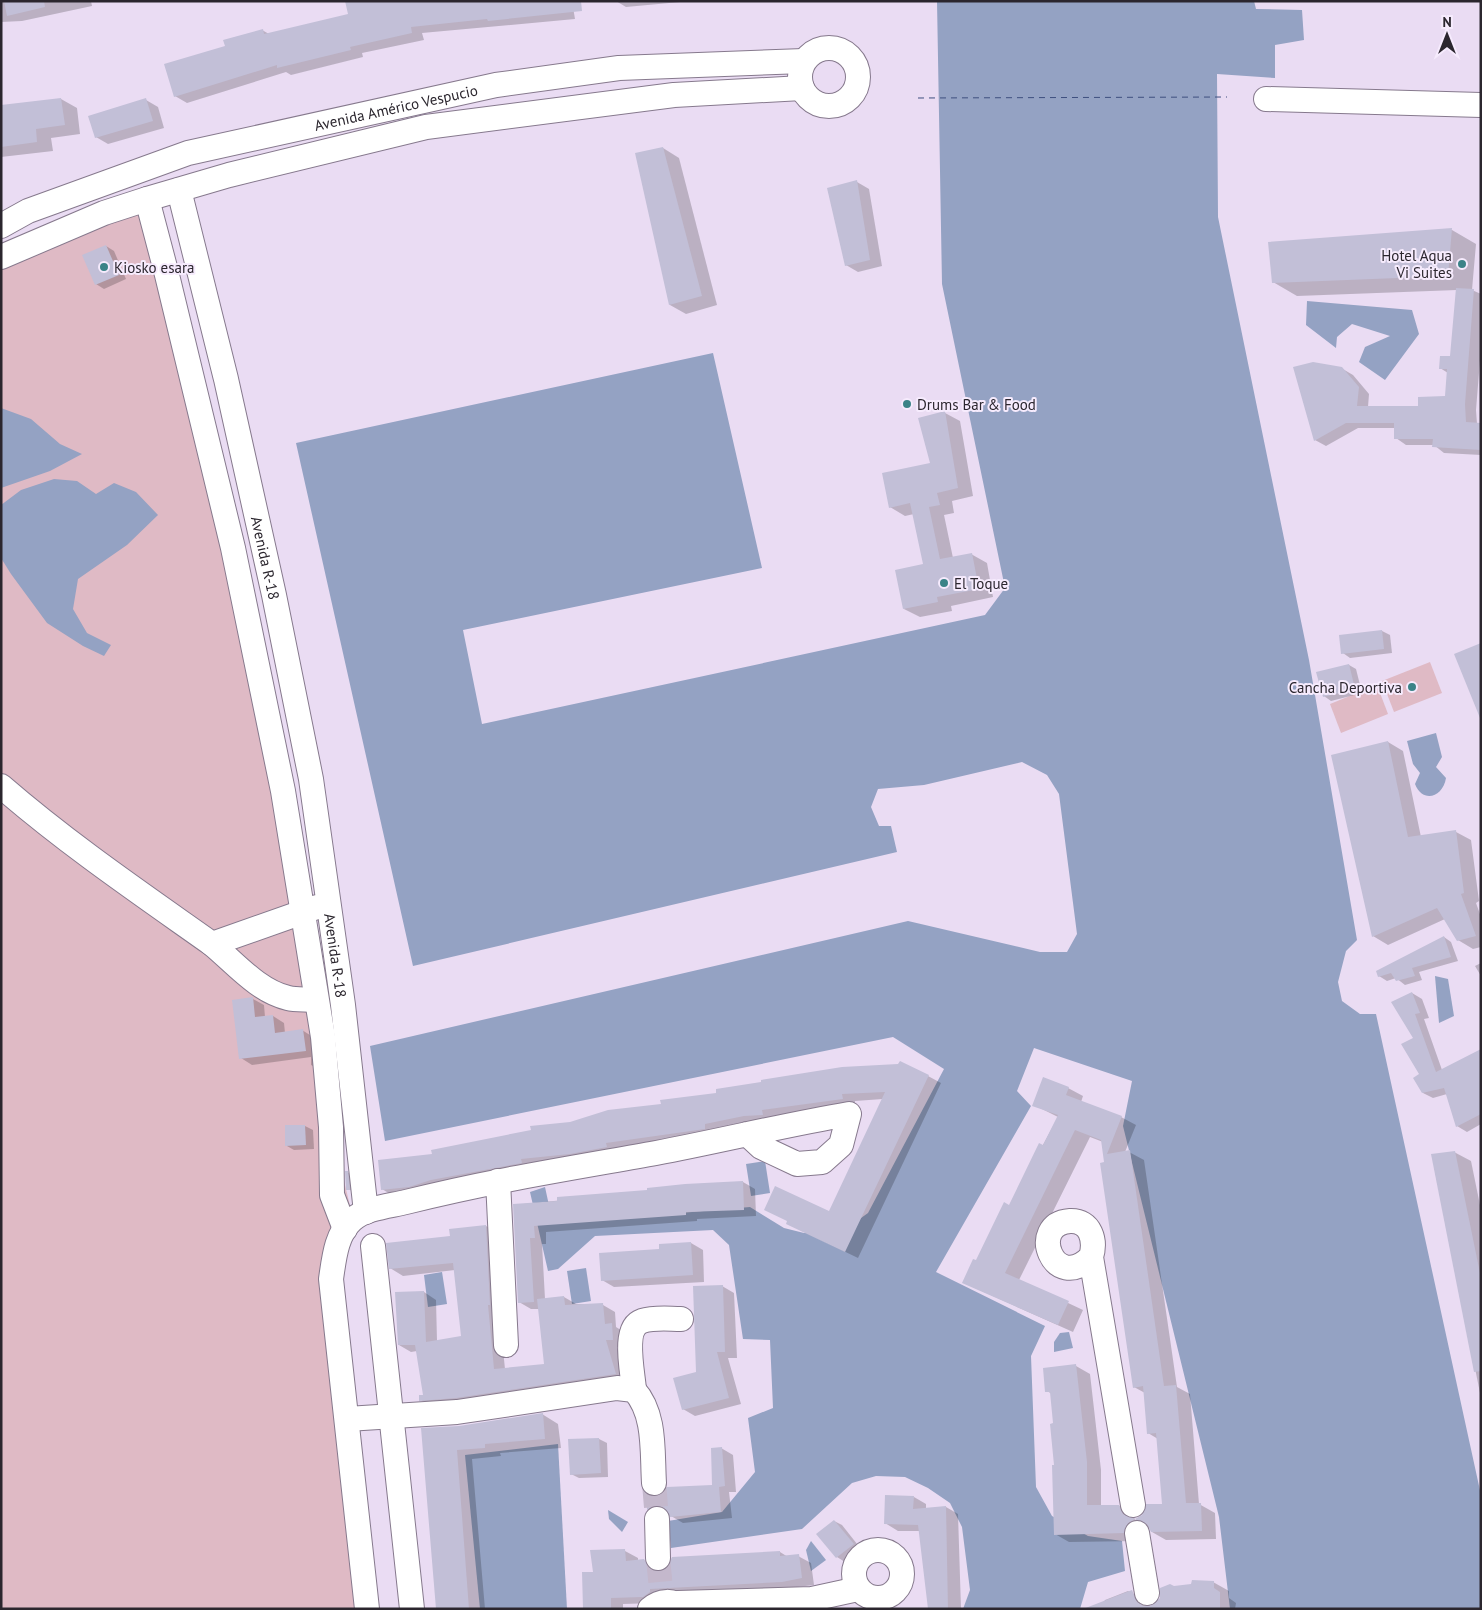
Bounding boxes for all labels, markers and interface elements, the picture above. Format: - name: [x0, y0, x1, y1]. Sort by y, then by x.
- north arrow: [1422, 10, 1472, 60]
- text: N: [1442, 13, 1452, 31]
- street label: Avenida Américo Vespucio: [312, 80, 479, 134]
- place label: Hotel Aqua Vi Suites: [1381, 246, 1452, 282]
- place label: Kiosko esara: [114, 258, 195, 277]
- marker: Hotel Aqua Vi Suites: [1456, 258, 1468, 270]
- marker: Kiosko esara: [98, 261, 110, 273]
- place label: Drums Bar & Food: [917, 395, 1036, 414]
- marker: Drums Bar & Food: [901, 398, 913, 410]
- street label: Avenida R-18: [247, 514, 284, 601]
- place label: El Toque: [954, 574, 1008, 593]
- marker: El Toque: [938, 577, 950, 589]
- place label: Cancha Deportiva: [1289, 678, 1402, 697]
- marker: Cancha Deportiva: [1406, 681, 1418, 693]
- street label: Avenida R-18: [321, 912, 351, 999]

